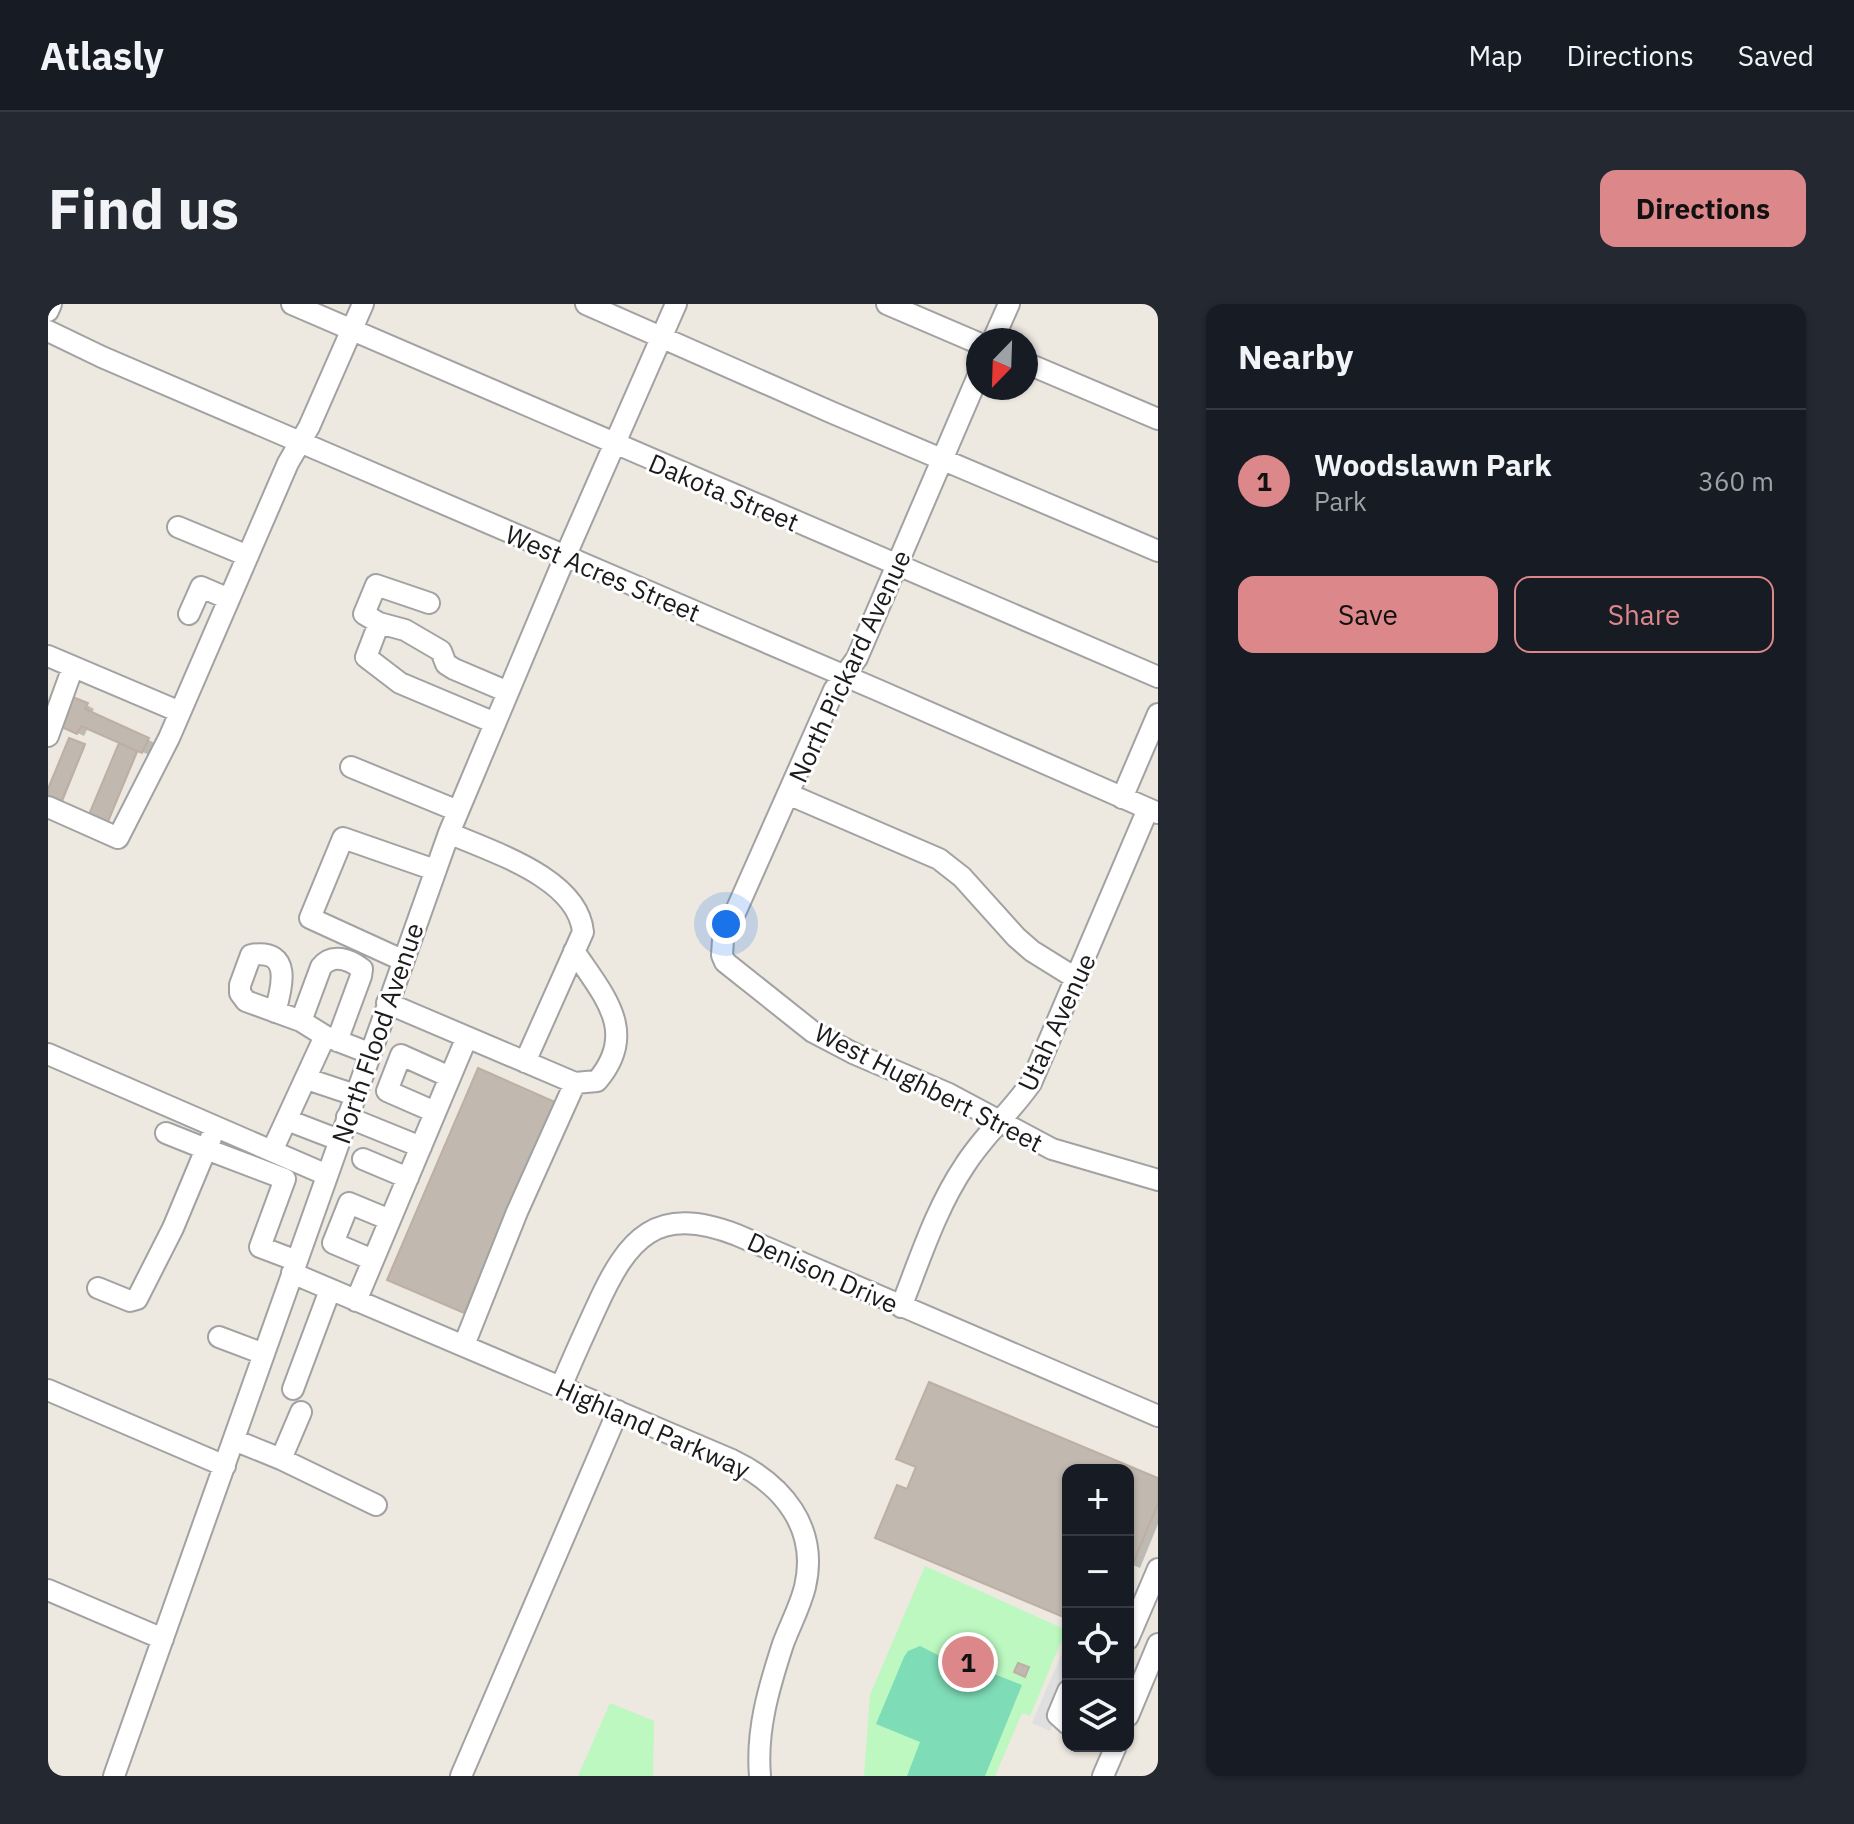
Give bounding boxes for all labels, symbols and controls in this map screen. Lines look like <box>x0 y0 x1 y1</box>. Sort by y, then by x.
text: Atlasly <box>40 31 164 80</box>
text: Map <box>1468 37 1522 74</box>
text: Directions <box>1566 37 1694 74</box>
text: Saved <box>1738 37 1814 74</box>
button: Directions <box>1600 170 1806 247</box>
text: Find us <box>48 172 239 244</box>
north arrow <box>966 328 1038 400</box>
text: Nearby <box>1238 334 1353 378</box>
street label: Dakota Street <box>644 445 804 539</box>
text: Woodslawn Park <box>1314 445 1552 484</box>
text: 1 <box>1256 464 1272 498</box>
text: 360 m <box>1698 464 1774 498</box>
text: Park <box>1314 484 1367 518</box>
street label: West Acres Street <box>500 517 706 629</box>
street label: North Pickard Avenue <box>780 544 918 788</box>
button: Save <box>1238 576 1498 653</box>
button: Share <box>1514 576 1774 653</box>
your location <box>706 904 746 944</box>
street label: North Flood Avenue <box>323 918 431 1148</box>
street label: Utah Avenue <box>1009 948 1103 1096</box>
street label: West Hughbert Street <box>809 1015 1049 1159</box>
street label: Denison Drive <box>742 1224 904 1320</box>
street label: Highland Parkway <box>550 1370 756 1486</box>
map controls <box>1062 1464 1134 1752</box>
button: + <box>1062 1464 1134 1536</box>
button: − <box>1062 1536 1134 1608</box>
button: locate <box>1062 1608 1134 1680</box>
pin: 1 <box>942 1632 994 1692</box>
button: layers <box>1062 1680 1134 1752</box>

